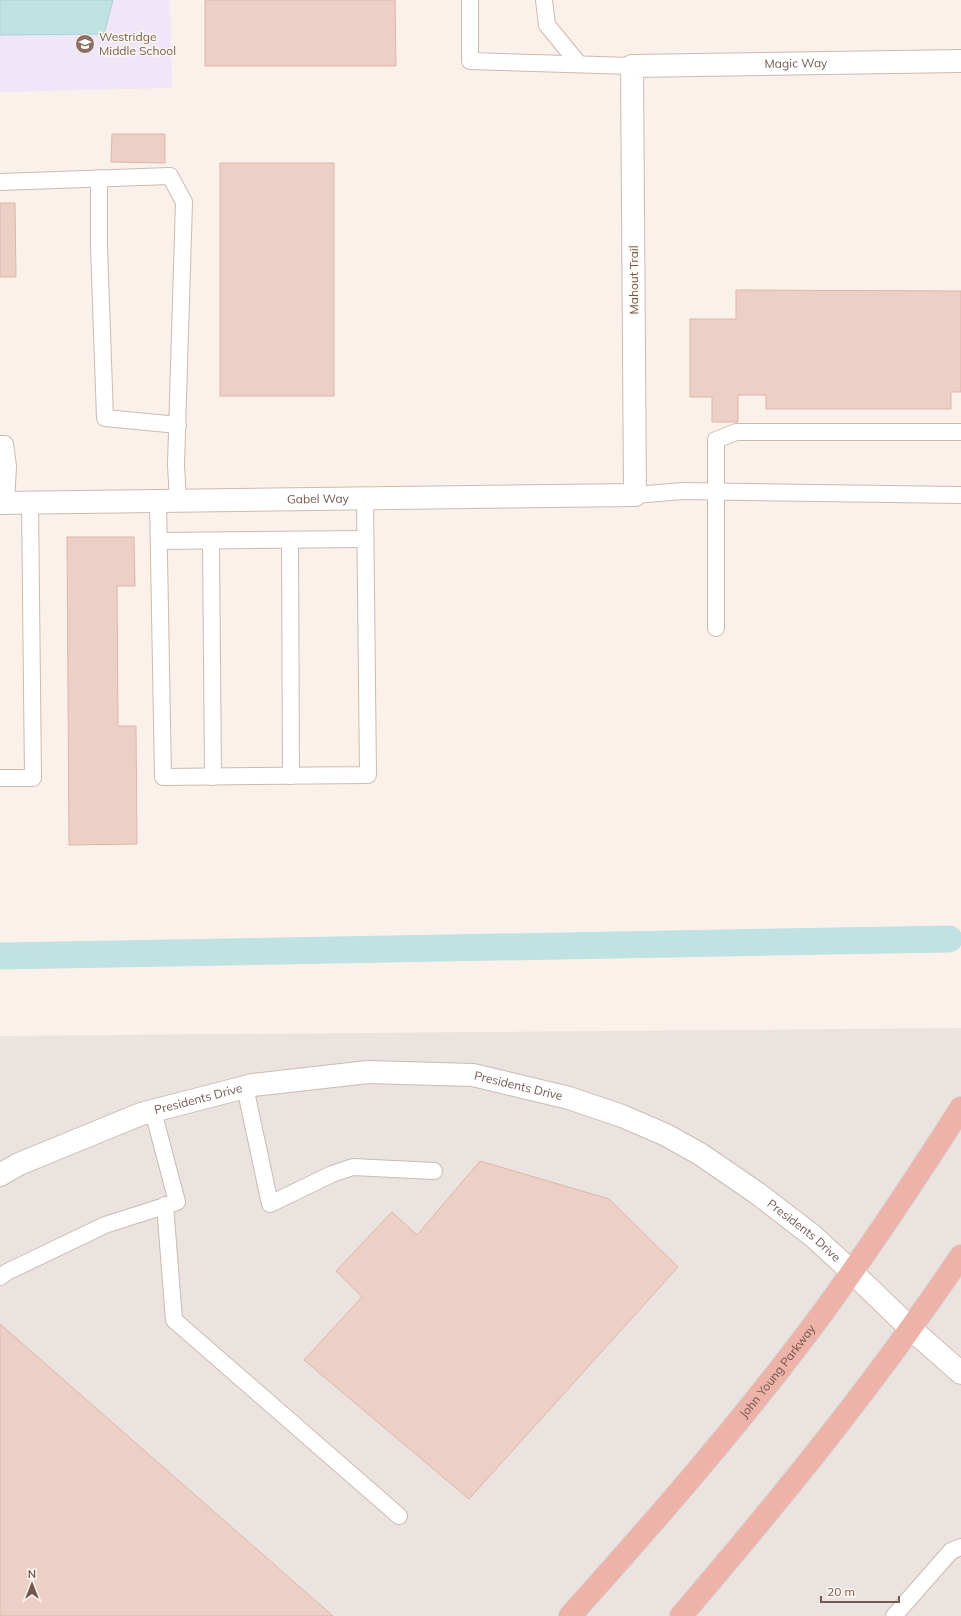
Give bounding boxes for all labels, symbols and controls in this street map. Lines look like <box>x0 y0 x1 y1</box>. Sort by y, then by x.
place label: Westridge Middle School <box>99 29 176 58</box>
school or university icon: Westridge Middle School <box>74 33 96 55</box>
street label: Magic Way <box>764 55 828 71</box>
street label: Mahout Trail <box>626 245 641 315</box>
street label: Gabel Way <box>287 491 350 506</box>
street label: Presidents Drive <box>473 1068 564 1103</box>
street label: Presidents Drive <box>153 1080 244 1117</box>
street label: Presidents Drive <box>765 1196 844 1265</box>
street label: John Young Parkway <box>736 1321 819 1421</box>
north arrow <box>12 1564 52 1604</box>
text: N <box>28 1567 36 1581</box>
scale bar <box>821 1578 899 1604</box>
text: 20 m <box>827 1584 855 1599</box>

